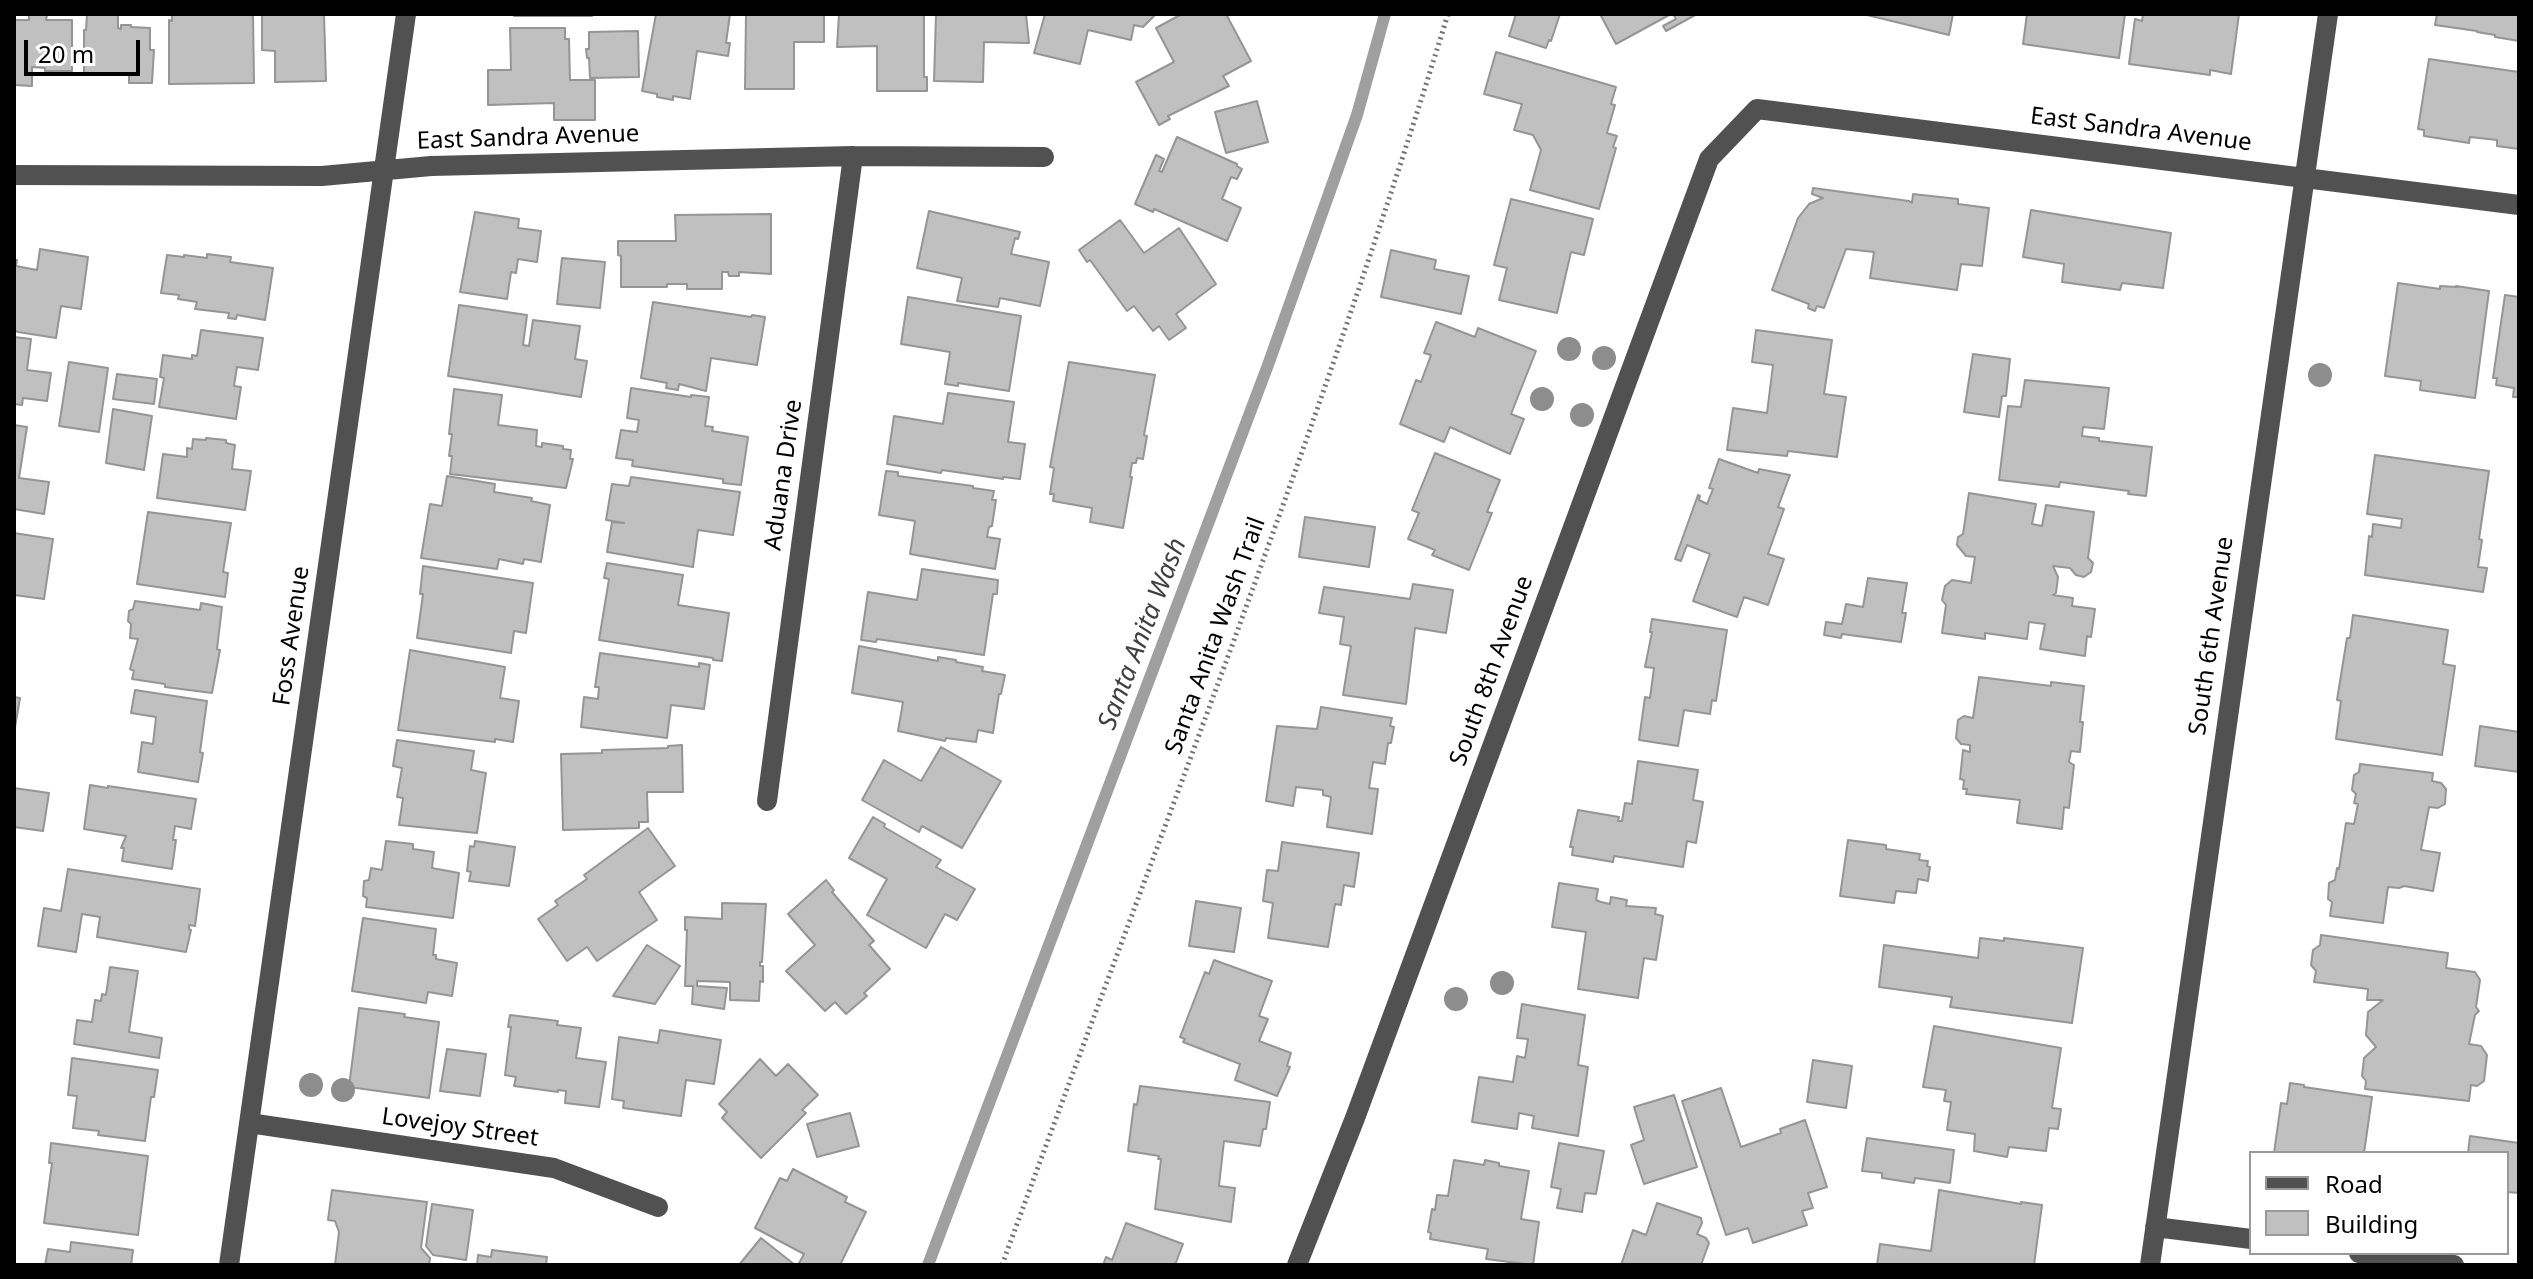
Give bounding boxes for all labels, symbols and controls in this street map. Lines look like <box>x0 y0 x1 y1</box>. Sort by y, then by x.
scale bar <box>28 24 144 74</box>
text: 20 m <box>38 37 94 70</box>
street label: East Sandra Avenue <box>2029 102 2253 158</box>
street label: East Sandra Avenue <box>416 120 640 156</box>
street label: Aduana Drive <box>759 398 809 552</box>
street label: Santa Anita Wash Trail <box>1160 514 1272 758</box>
water label: Santa Anita Wash <box>1092 534 1194 734</box>
street label: South 6th Avenue <box>2184 535 2240 737</box>
street label: Foss Avenue <box>268 564 316 708</box>
street label: South 8th Avenue <box>1444 572 1540 770</box>
street label: Lovejoy Street <box>380 1103 540 1153</box>
legend <box>2249 1151 2509 1255</box>
text: Road <box>2325 1167 2383 1200</box>
text: Building <box>2325 1207 2418 1240</box>

